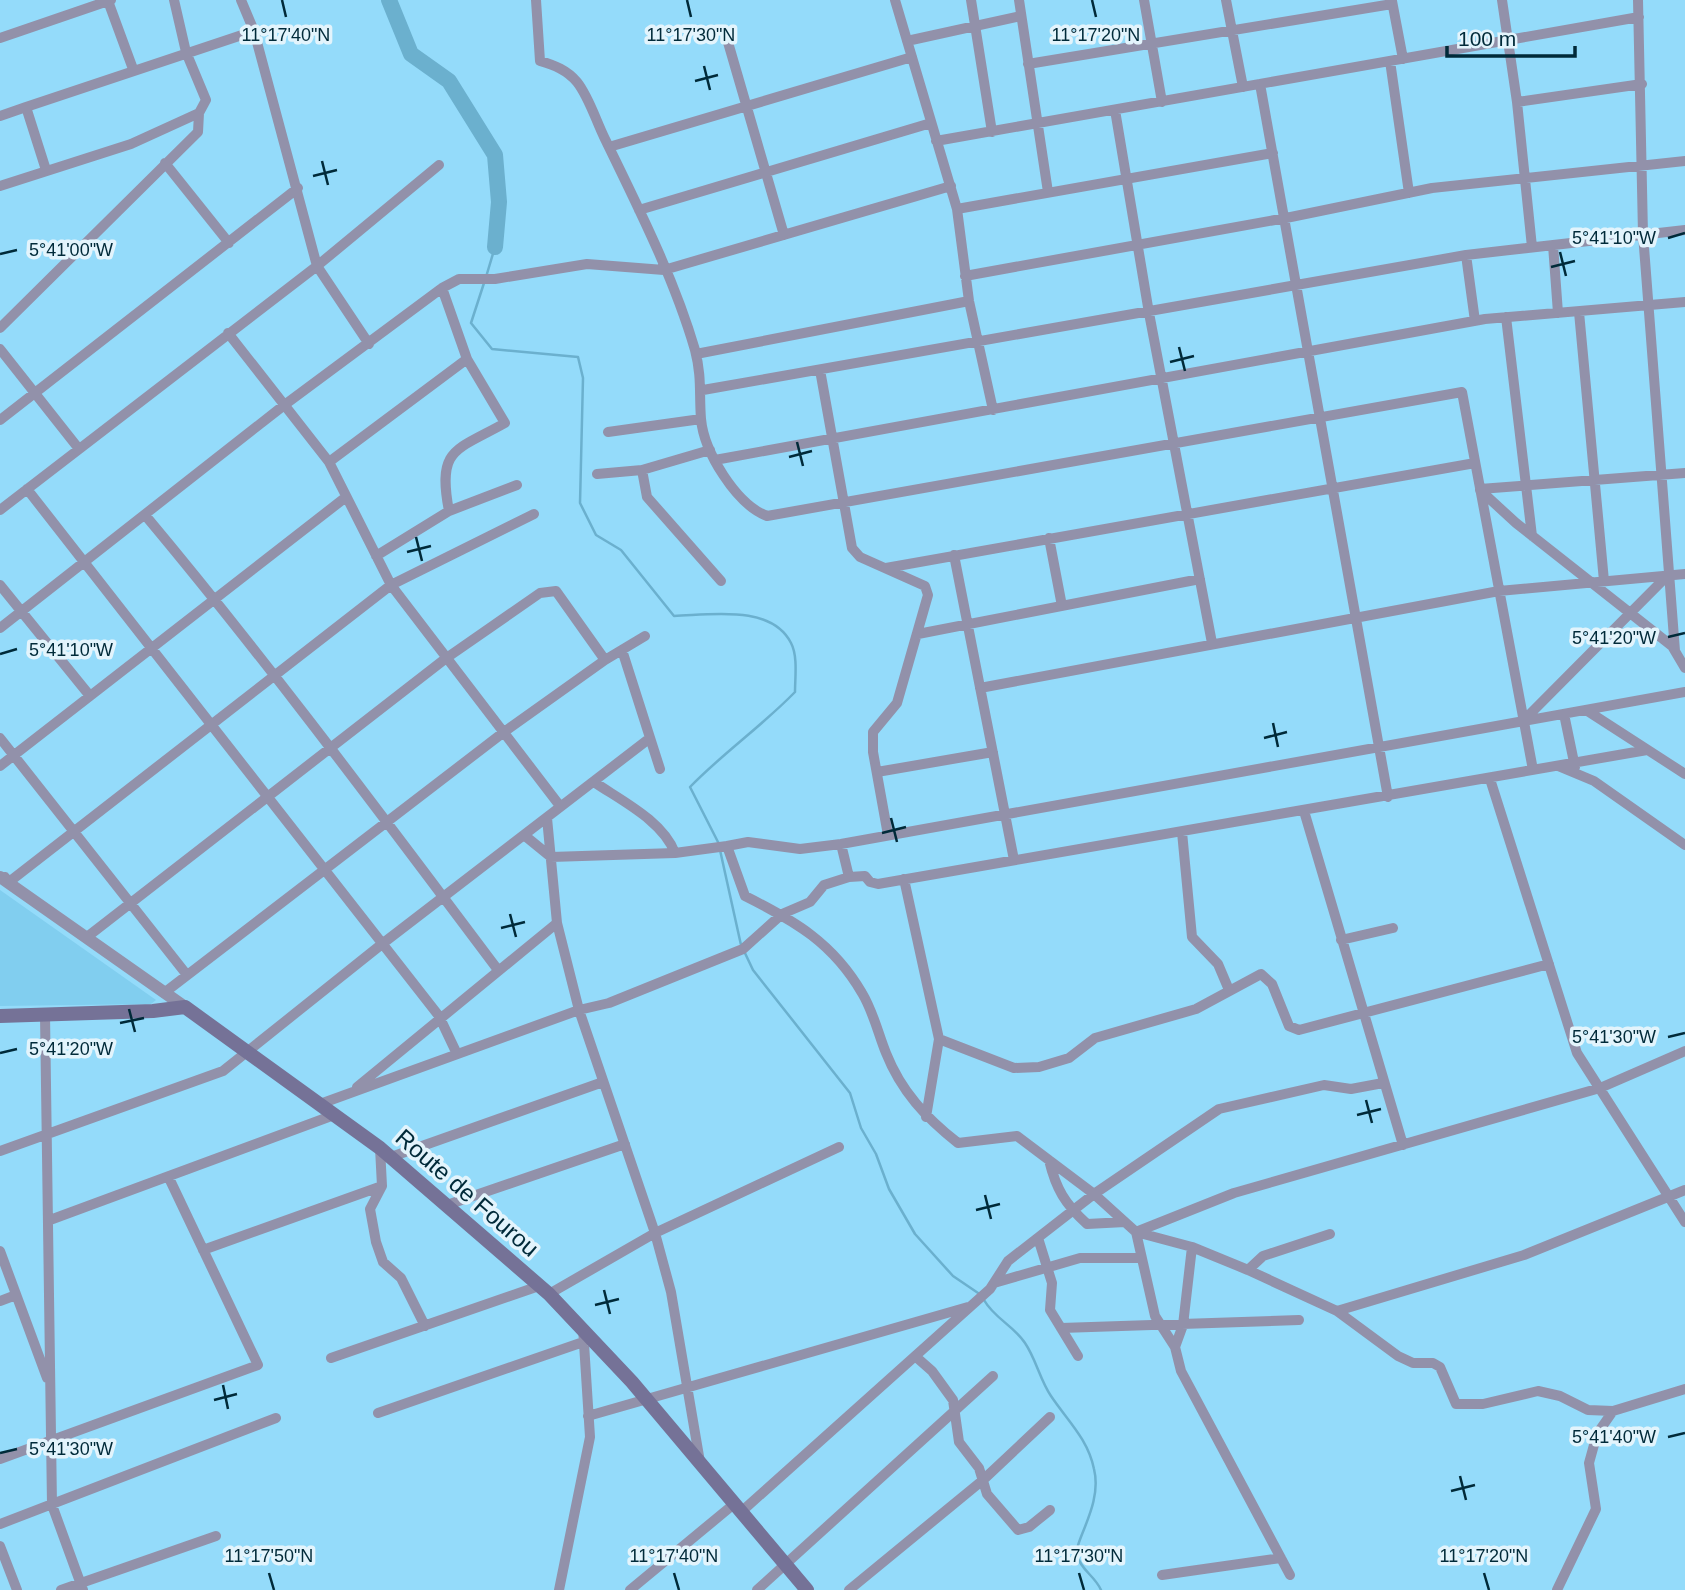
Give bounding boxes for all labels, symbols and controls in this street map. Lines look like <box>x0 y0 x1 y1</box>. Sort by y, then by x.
scale bar <box>1447 14 1575 58</box>
text: 11°17'40"N <box>242 25 330 45</box>
text: 11°17'30"N <box>647 25 735 45</box>
text: 11°17'20"N <box>1052 25 1140 45</box>
text: 100 m <box>1458 27 1516 50</box>
text: 5°41'10"W <box>1572 228 1656 248</box>
text: 5°41'00"W <box>29 240 113 260</box>
text: 5°41'20"W <box>1572 628 1656 648</box>
text: 5°41'10"W <box>29 640 113 660</box>
text: 5°41'30"W <box>1572 1027 1656 1047</box>
text: 5°41'20"W <box>29 1039 113 1059</box>
street label: Route de Fourou <box>391 1123 544 1262</box>
text: 5°41'40"W <box>1572 1427 1656 1447</box>
text: 5°41'30"W <box>29 1439 113 1459</box>
text: 11°17'50"N <box>225 1546 313 1566</box>
text: 11°17'40"N <box>630 1546 718 1566</box>
text: 11°17'30"N <box>1035 1546 1123 1566</box>
text: 11°17'20"N <box>1440 1546 1528 1566</box>

